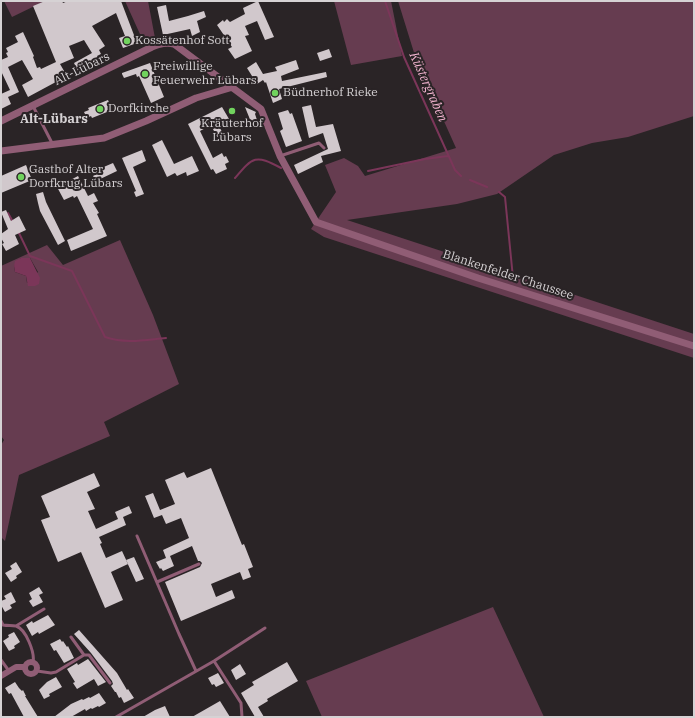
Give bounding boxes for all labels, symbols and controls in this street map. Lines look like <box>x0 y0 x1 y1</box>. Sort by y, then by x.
place label: Kossätenhof Sott <box>135 34 230 48</box>
marker: Kossätenhof Sott <box>122 36 132 46</box>
street label: Alt-Lübars <box>52 49 112 89</box>
water label: Küstergraben <box>406 50 450 124</box>
place label: Freiwillige Feuerwehr Lübars <box>153 60 257 88</box>
marker: Freiwillige Feuerwehr Lübars <box>140 69 150 79</box>
place label: Büdnerhof Rieke <box>283 86 378 100</box>
marker: Büdnerhof Rieke <box>270 88 280 98</box>
place label: Dorfkirche <box>108 102 169 116</box>
marker: Dorfkirche <box>95 104 105 114</box>
marker: Kräuterhof Lübars <box>227 106 237 116</box>
district label: Alt-Lübars <box>20 111 88 127</box>
place label: Kräuterhof Lübars <box>201 117 263 145</box>
place label: Gasthof Alter Dorfkrug Lübars <box>29 163 123 191</box>
marker: Gasthof Alter Dorfkrug Lübars <box>16 172 26 182</box>
street label: Blankenfelder Chaussee <box>441 247 575 303</box>

